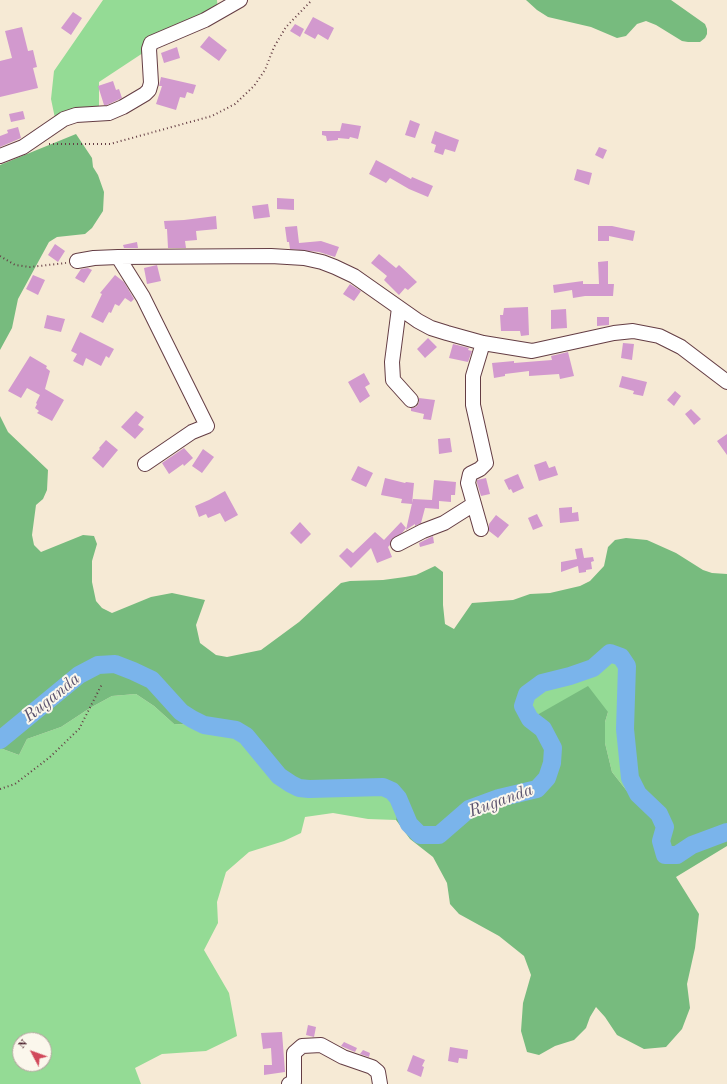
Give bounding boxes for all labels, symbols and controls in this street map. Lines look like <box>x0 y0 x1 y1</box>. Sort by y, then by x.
water label: Ruganda <box>20 669 84 727</box>
water label: Ruganda <box>466 780 536 822</box>
north arrow <box>12 1032 52 1072</box>
text: N <box>16 1038 30 1051</box>

